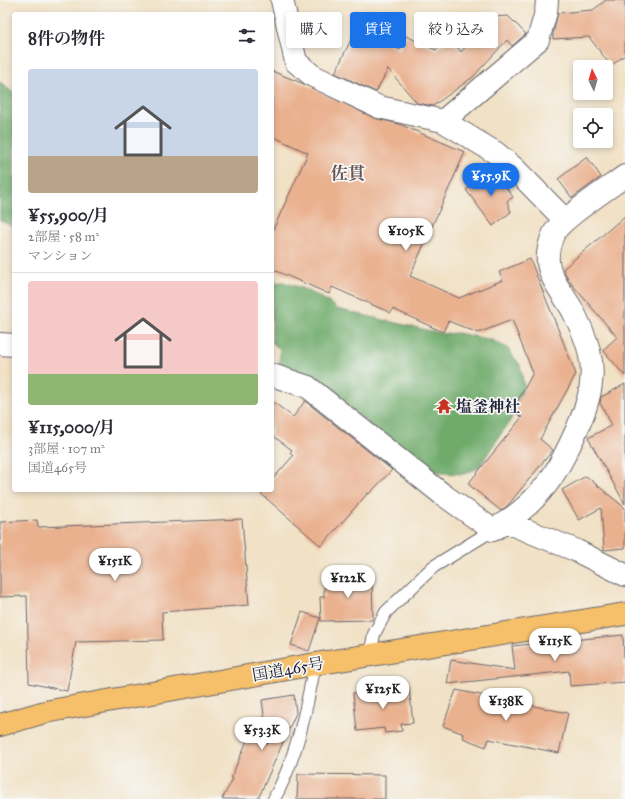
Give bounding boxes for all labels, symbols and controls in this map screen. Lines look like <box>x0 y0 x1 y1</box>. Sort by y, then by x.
chip: 購入 <box>286 12 342 48</box>
chip: 賃貸 <box>350 12 406 48</box>
chip: 絞り込み <box>414 12 498 48</box>
icon: filters <box>236 25 258 47</box>
text: 8件の物件 <box>28 28 105 49</box>
north arrow <box>573 60 613 100</box>
map controls <box>573 60 613 148</box>
icon: home <box>107 95 179 167</box>
button: locate <box>573 108 613 148</box>
district label: 佐貫 <box>331 163 365 184</box>
pin: ¥55.9K <box>458 163 524 197</box>
text: ¥55.9K <box>471 168 511 184</box>
text: ¥55,900/月 <box>28 205 109 226</box>
pin: ¥105K <box>378 218 434 252</box>
text: ¥105K <box>388 223 424 239</box>
text: 2部屋 · 58 m² <box>28 229 99 245</box>
text: マンション <box>28 248 92 264</box>
icon: home <box>107 307 179 379</box>
temple icon: 塩釜神社 <box>435 397 453 415</box>
place label: 塩釜神社 <box>456 397 520 416</box>
text: ¥115,000/月 <box>28 417 116 438</box>
text: 3部屋 · 107 m² <box>28 441 105 457</box>
text: 国道465号 <box>28 460 87 476</box>
pin: ¥151K <box>87 548 143 582</box>
text: ¥151K <box>98 553 132 569</box>
pin: ¥122K <box>320 565 376 599</box>
text: ¥122K <box>330 570 366 586</box>
pin: ¥115K <box>527 628 583 662</box>
text: ¥115K <box>538 633 572 649</box>
street label: 国道465号 <box>251 653 325 685</box>
pin: ¥125K <box>355 676 411 710</box>
text: ¥125K <box>365 681 401 697</box>
pin: ¥138K <box>478 688 534 722</box>
text: ¥138K <box>488 693 524 709</box>
pin: ¥53.3K <box>229 717 295 751</box>
text: ¥53.3K <box>244 722 280 738</box>

